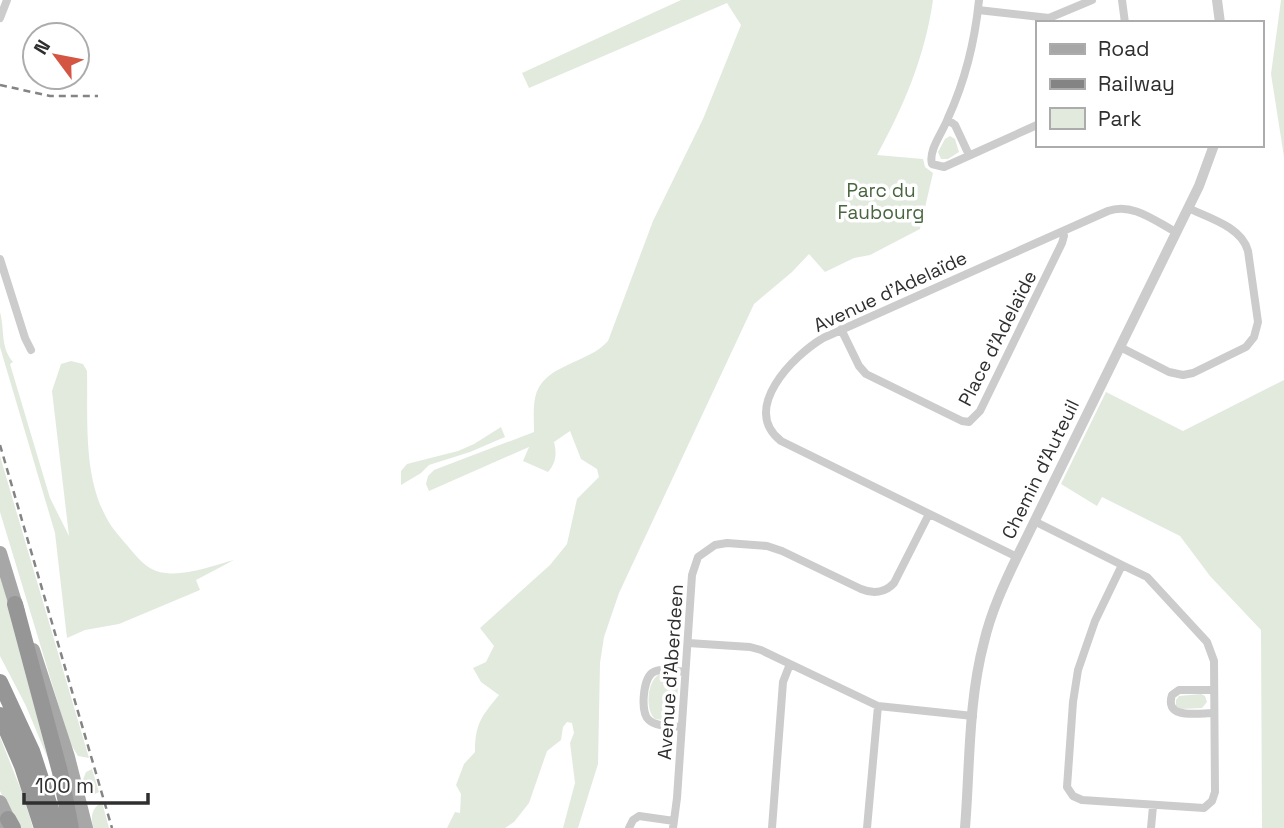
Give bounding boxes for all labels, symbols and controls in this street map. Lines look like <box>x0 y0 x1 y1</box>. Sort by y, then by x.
north arrow <box>21 21 91 91</box>
legend <box>1036 21 1263 147</box>
text: N <box>28 35 56 59</box>
text: Road <box>1098 35 1150 62</box>
text: Railway <box>1098 70 1175 97</box>
text: Park <box>1098 105 1142 132</box>
park label: Parc du Faubourg <box>837 178 925 225</box>
street label: Avenue d'Adelaïde <box>809 245 971 338</box>
street label: Place d'Adelaïde <box>953 266 1042 410</box>
street label: Chemin d'Auteuil <box>996 395 1085 543</box>
street label: Avenue d'Aberdeen <box>652 583 689 761</box>
scale bar <box>24 762 149 806</box>
text: 100 m <box>35 772 94 799</box>

